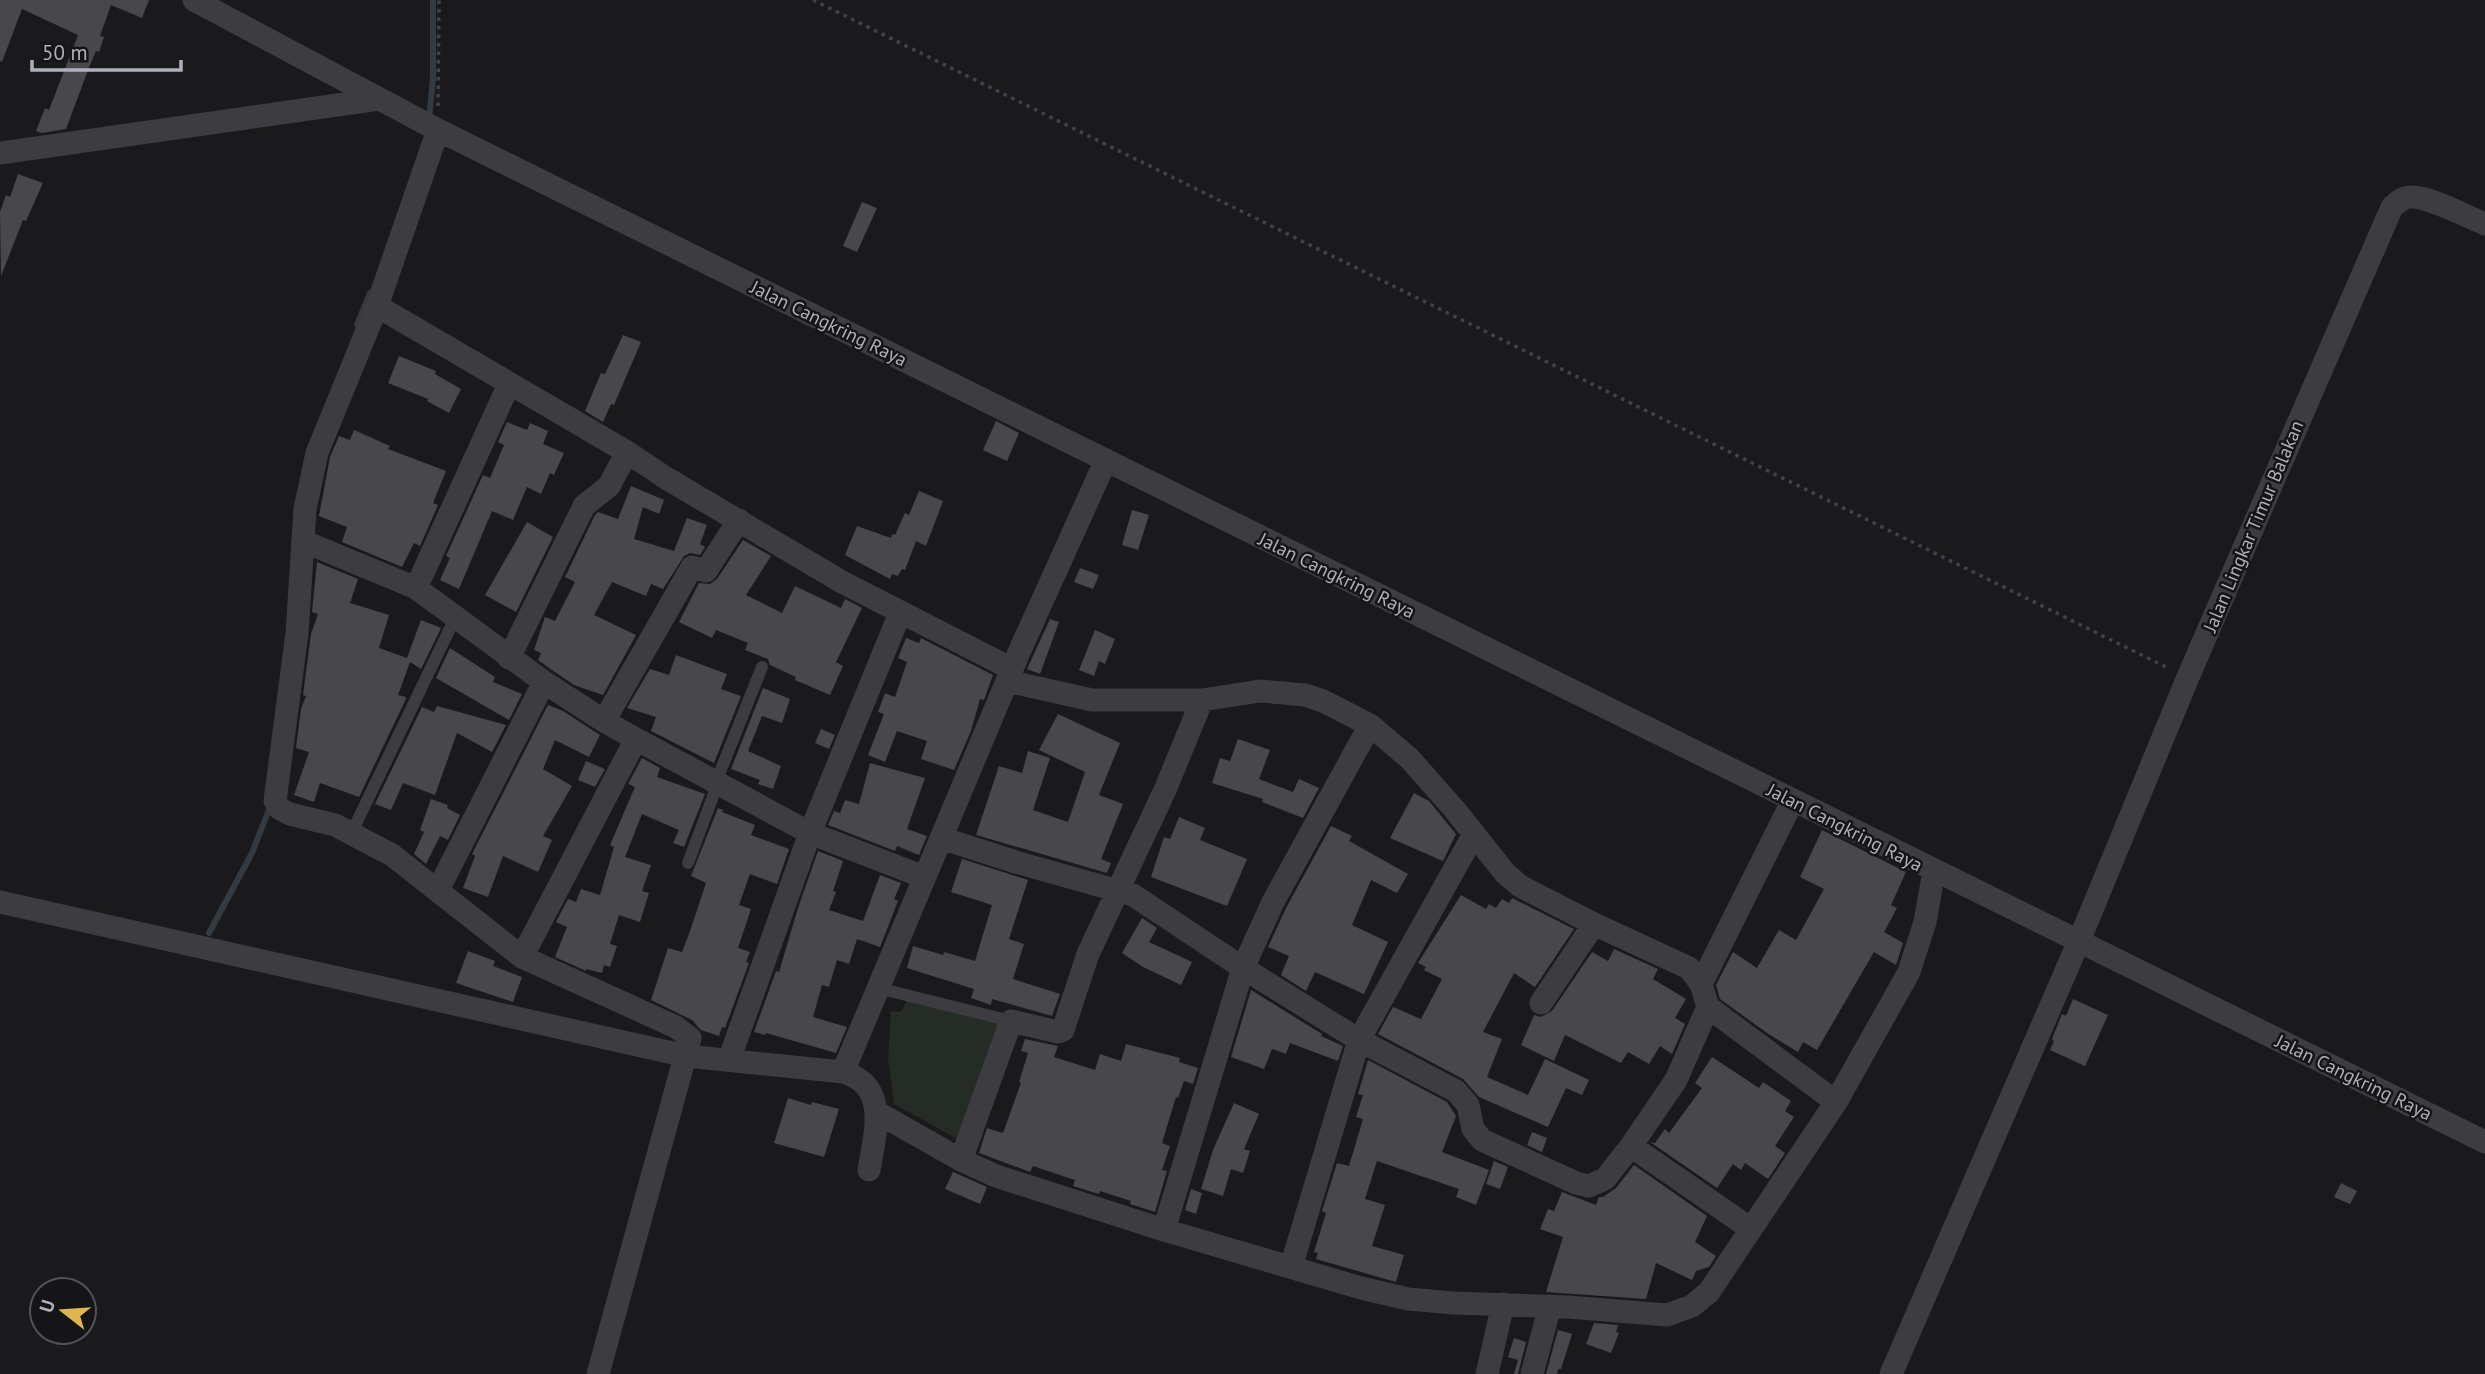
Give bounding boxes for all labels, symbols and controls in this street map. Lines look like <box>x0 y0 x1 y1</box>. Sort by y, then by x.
scale bar <box>32 28 180 72</box>
text: 50 m <box>42 39 88 66</box>
street label: Jalan Cangkring Raya <box>746 274 911 371</box>
street label: Jalan Lingkar Timur Balakan <box>2197 417 2309 636</box>
street label: Jalan Cangkring Raya <box>1254 526 1419 623</box>
street label: Jalan Cangkring Raya <box>1762 777 1927 877</box>
street label: Jalan Cangkring Raya <box>2271 1028 2436 1125</box>
north arrow <box>28 1276 98 1346</box>
text: U <box>34 1297 60 1315</box>

